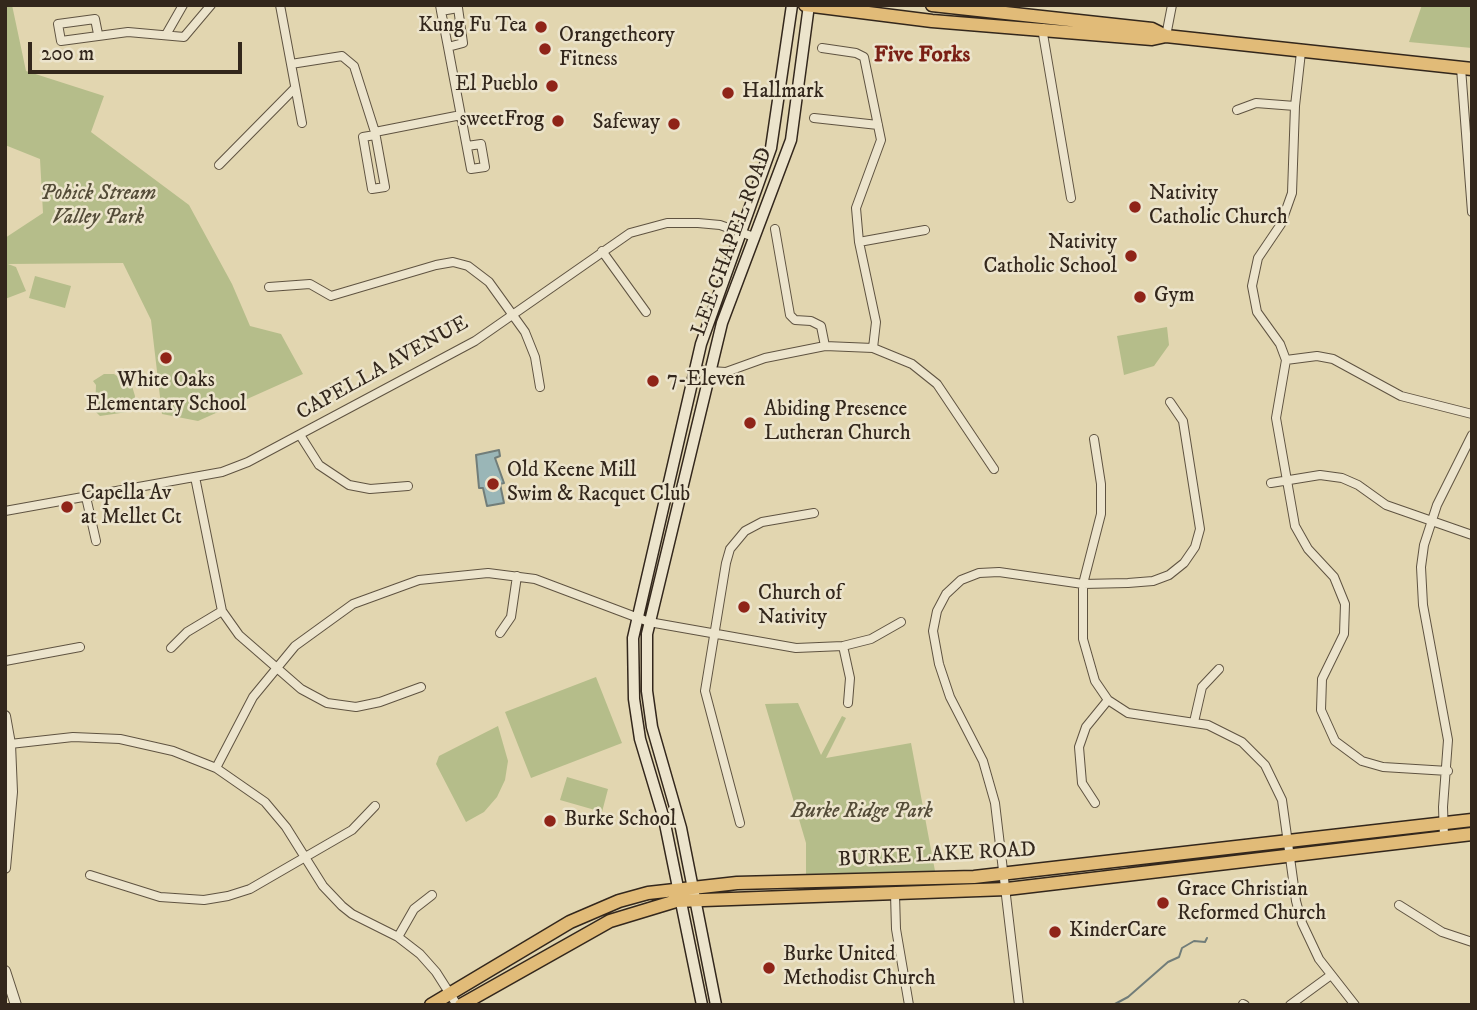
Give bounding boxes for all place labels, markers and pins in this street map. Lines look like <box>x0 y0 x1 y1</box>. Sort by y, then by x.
place label: Kung Fu Tea <box>418 14 527 40</box>
marker: Kung Fu Tea <box>533 19 549 35</box>
place label: Orangetheory Fitness <box>559 24 675 74</box>
marker: Orangetheory Fitness <box>537 41 553 57</box>
place label: El Pueblo <box>455 73 538 99</box>
marker: El Pueblo <box>544 78 560 94</box>
place label: Hallmark <box>742 80 824 106</box>
marker: Hallmark <box>720 85 736 101</box>
place label: sweetFrog <box>459 108 544 134</box>
place label: Safeway <box>593 111 660 137</box>
marker: sweetFrog <box>550 113 566 129</box>
marker: Safeway <box>666 116 682 132</box>
place label: Nativity Catholic Church <box>1149 182 1288 232</box>
marker: Nativity Catholic Church <box>1127 199 1143 215</box>
place label: Nativity Catholic School <box>983 231 1117 281</box>
marker: Nativity Catholic School <box>1123 248 1139 264</box>
place label: Gym <box>1154 284 1194 310</box>
marker: Gym <box>1132 289 1148 305</box>
marker: White Oaks Elementary School <box>158 350 174 366</box>
place label: 7-Eleven <box>667 368 745 394</box>
place label: White Oaks Elementary School <box>86 369 246 419</box>
marker: 7-Eleven <box>645 373 661 389</box>
place label: Abiding Presence Lutheran Church <box>764 398 911 448</box>
marker: Abiding Presence Lutheran Church <box>742 415 758 431</box>
place label: Old Keene Mill Swim & Racquet Club <box>507 459 690 509</box>
marker: Old Keene Mill Swim & Racquet Club <box>485 476 501 492</box>
place label: Capella Av at Mellet Ct <box>81 482 182 532</box>
marker: Capella Av at Mellet Ct <box>59 499 75 515</box>
place label: Church of Nativity <box>758 582 842 632</box>
marker: Church of Nativity <box>736 599 752 615</box>
place label: Burke School <box>564 808 676 834</box>
marker: Burke School <box>542 813 558 829</box>
place label: Grace Christian Reformed Church <box>1177 878 1326 928</box>
marker: Grace Christian Reformed Church <box>1155 895 1171 911</box>
place label: KinderCare <box>1069 919 1166 945</box>
marker: KinderCare <box>1047 924 1063 940</box>
place label: Burke United Methodist Church <box>783 943 935 993</box>
marker: Burke United Methodist Church <box>761 960 777 976</box>

